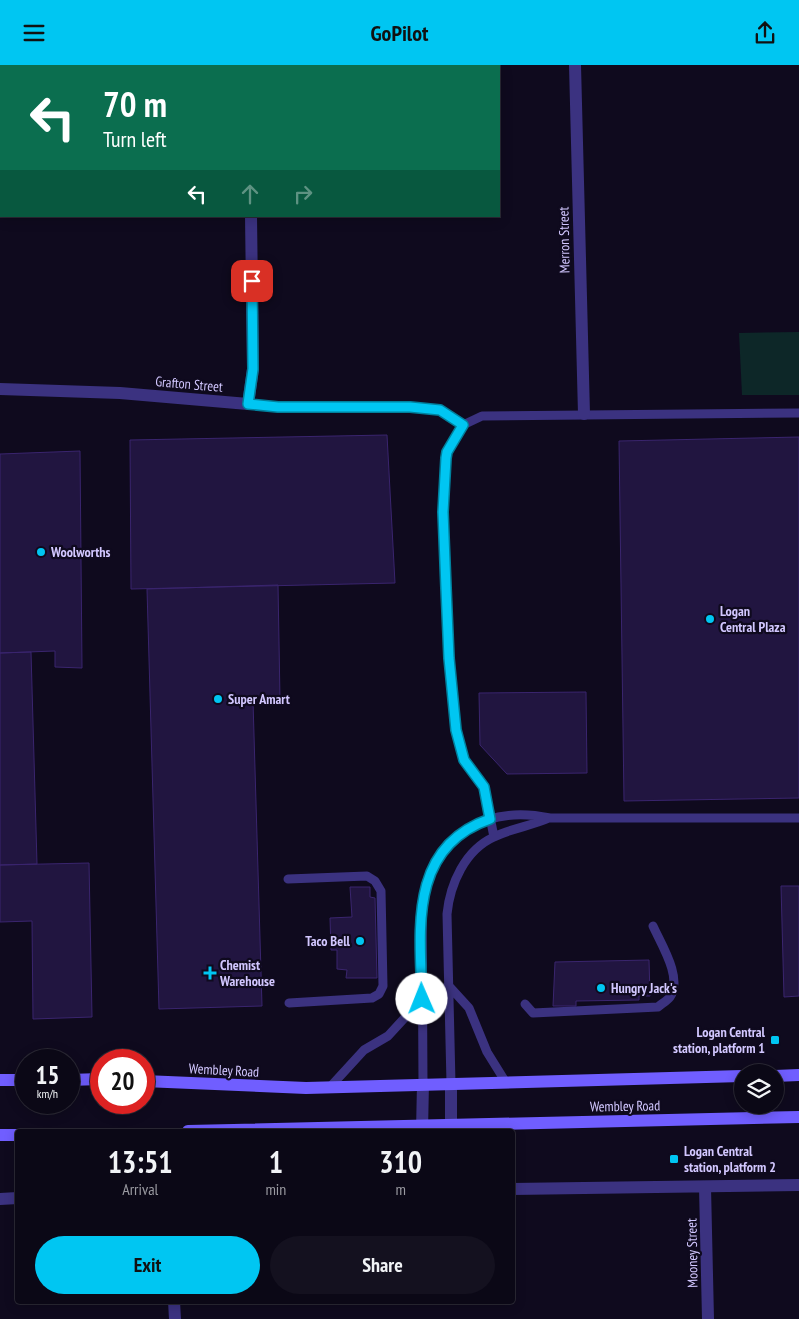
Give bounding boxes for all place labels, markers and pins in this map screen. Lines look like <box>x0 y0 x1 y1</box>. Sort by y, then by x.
pin <box>231 260 273 302</box>
place label: Woolworths <box>50 543 111 561</box>
marker: Woolworths <box>35 546 47 558</box>
place label: Logan Central Plaza <box>720 602 786 636</box>
marker: Logan Central Plaza <box>704 613 716 625</box>
place label: Super Amart <box>228 690 290 708</box>
marker: Super Amart <box>212 693 224 705</box>
place label: Taco Bell <box>305 932 351 950</box>
marker: Taco Bell <box>354 935 366 947</box>
place label: Chemist Warehouse <box>219 956 275 990</box>
marker: Chemist Warehouse <box>204 967 216 979</box>
place label: Hungry Jack's <box>611 979 677 997</box>
marker: Hungry Jack's <box>595 982 607 994</box>
place label: Logan Central station, platform 1 <box>673 1023 766 1057</box>
marker: Logan Central station, platform 1 <box>769 1034 781 1046</box>
place label: Logan Central station, platform 2 <box>684 1142 776 1176</box>
marker: Logan Central station, platform 2 <box>668 1153 680 1165</box>

